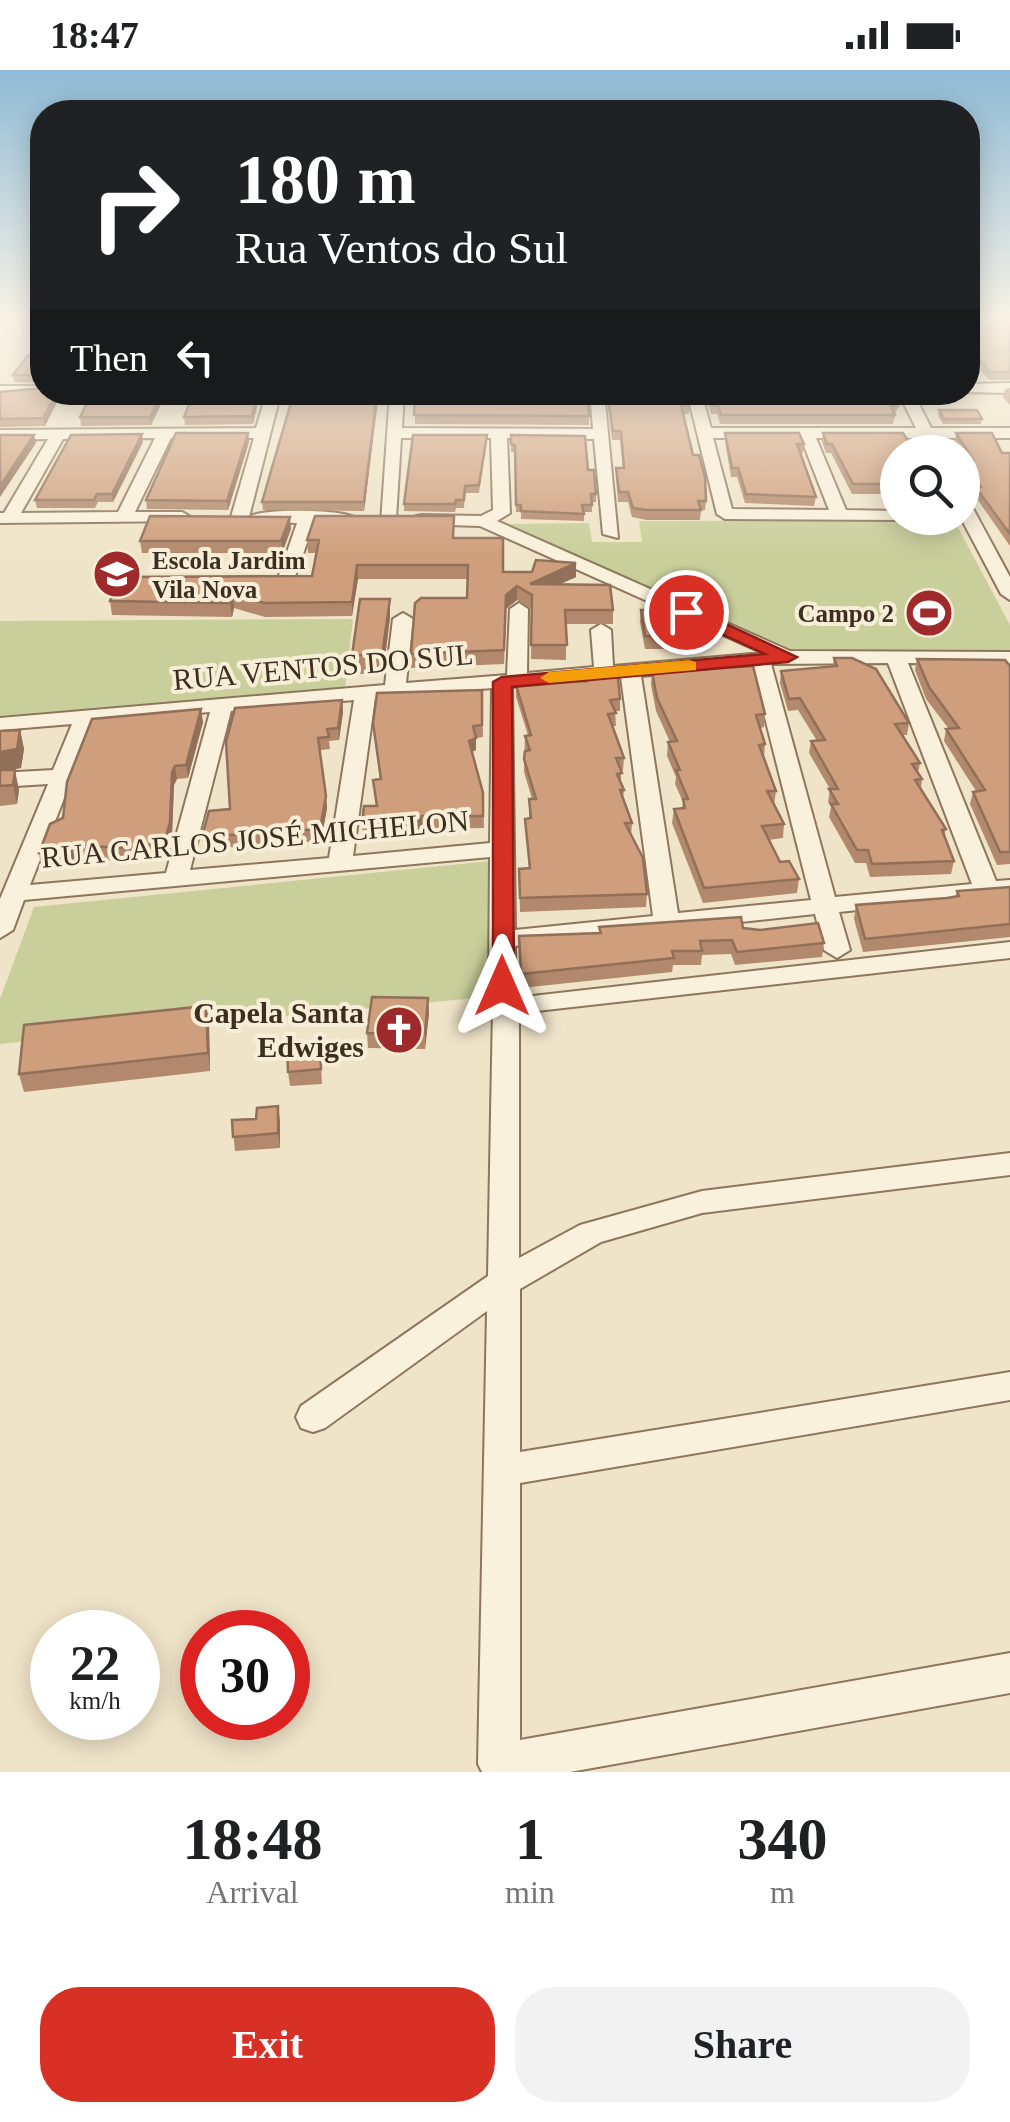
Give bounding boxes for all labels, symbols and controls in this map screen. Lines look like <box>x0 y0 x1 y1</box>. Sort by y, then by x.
text: 18:47 <box>50 14 139 56</box>
icon: right <box>70 140 200 270</box>
text: 180 m <box>235 141 416 218</box>
text: Rua Ventos do Sul <box>235 223 568 273</box>
icon: left <box>168 330 223 385</box>
text: Then <box>70 337 148 379</box>
map controls <box>880 435 980 535</box>
button: search <box>880 435 980 535</box>
place label: Escola Jardim Vila Nova <box>152 547 306 603</box>
school or university icon: Escola Jardim Vila Nova <box>91 548 143 600</box>
pin <box>644 570 729 655</box>
icon: arrive <box>659 585 714 640</box>
sports icon: Campo 2 <box>903 587 955 639</box>
place label: Campo 2 <box>797 600 894 627</box>
street label: RUA VENTOS DO SUL <box>171 637 475 696</box>
street label: RUA CARLOS JOSÉ MICHELON <box>40 803 470 874</box>
position arrow <box>450 934 554 1038</box>
place label: Capela Santa Edwiges <box>193 996 364 1063</box>
church icon: Capela Santa Edwiges <box>373 1004 425 1056</box>
speed limit sign: 30 <box>180 1610 310 1740</box>
text: 22 <box>70 1635 120 1691</box>
text: km/h <box>69 1687 121 1714</box>
text: 18:48 <box>183 1806 323 1872</box>
text: 1 <box>515 1806 545 1872</box>
text: 340 <box>737 1806 827 1872</box>
text: Arrival <box>206 1874 299 1910</box>
text: min <box>505 1874 555 1910</box>
text: m <box>770 1874 795 1910</box>
button: Exit <box>40 1987 495 2102</box>
button: Share <box>515 1987 970 2102</box>

